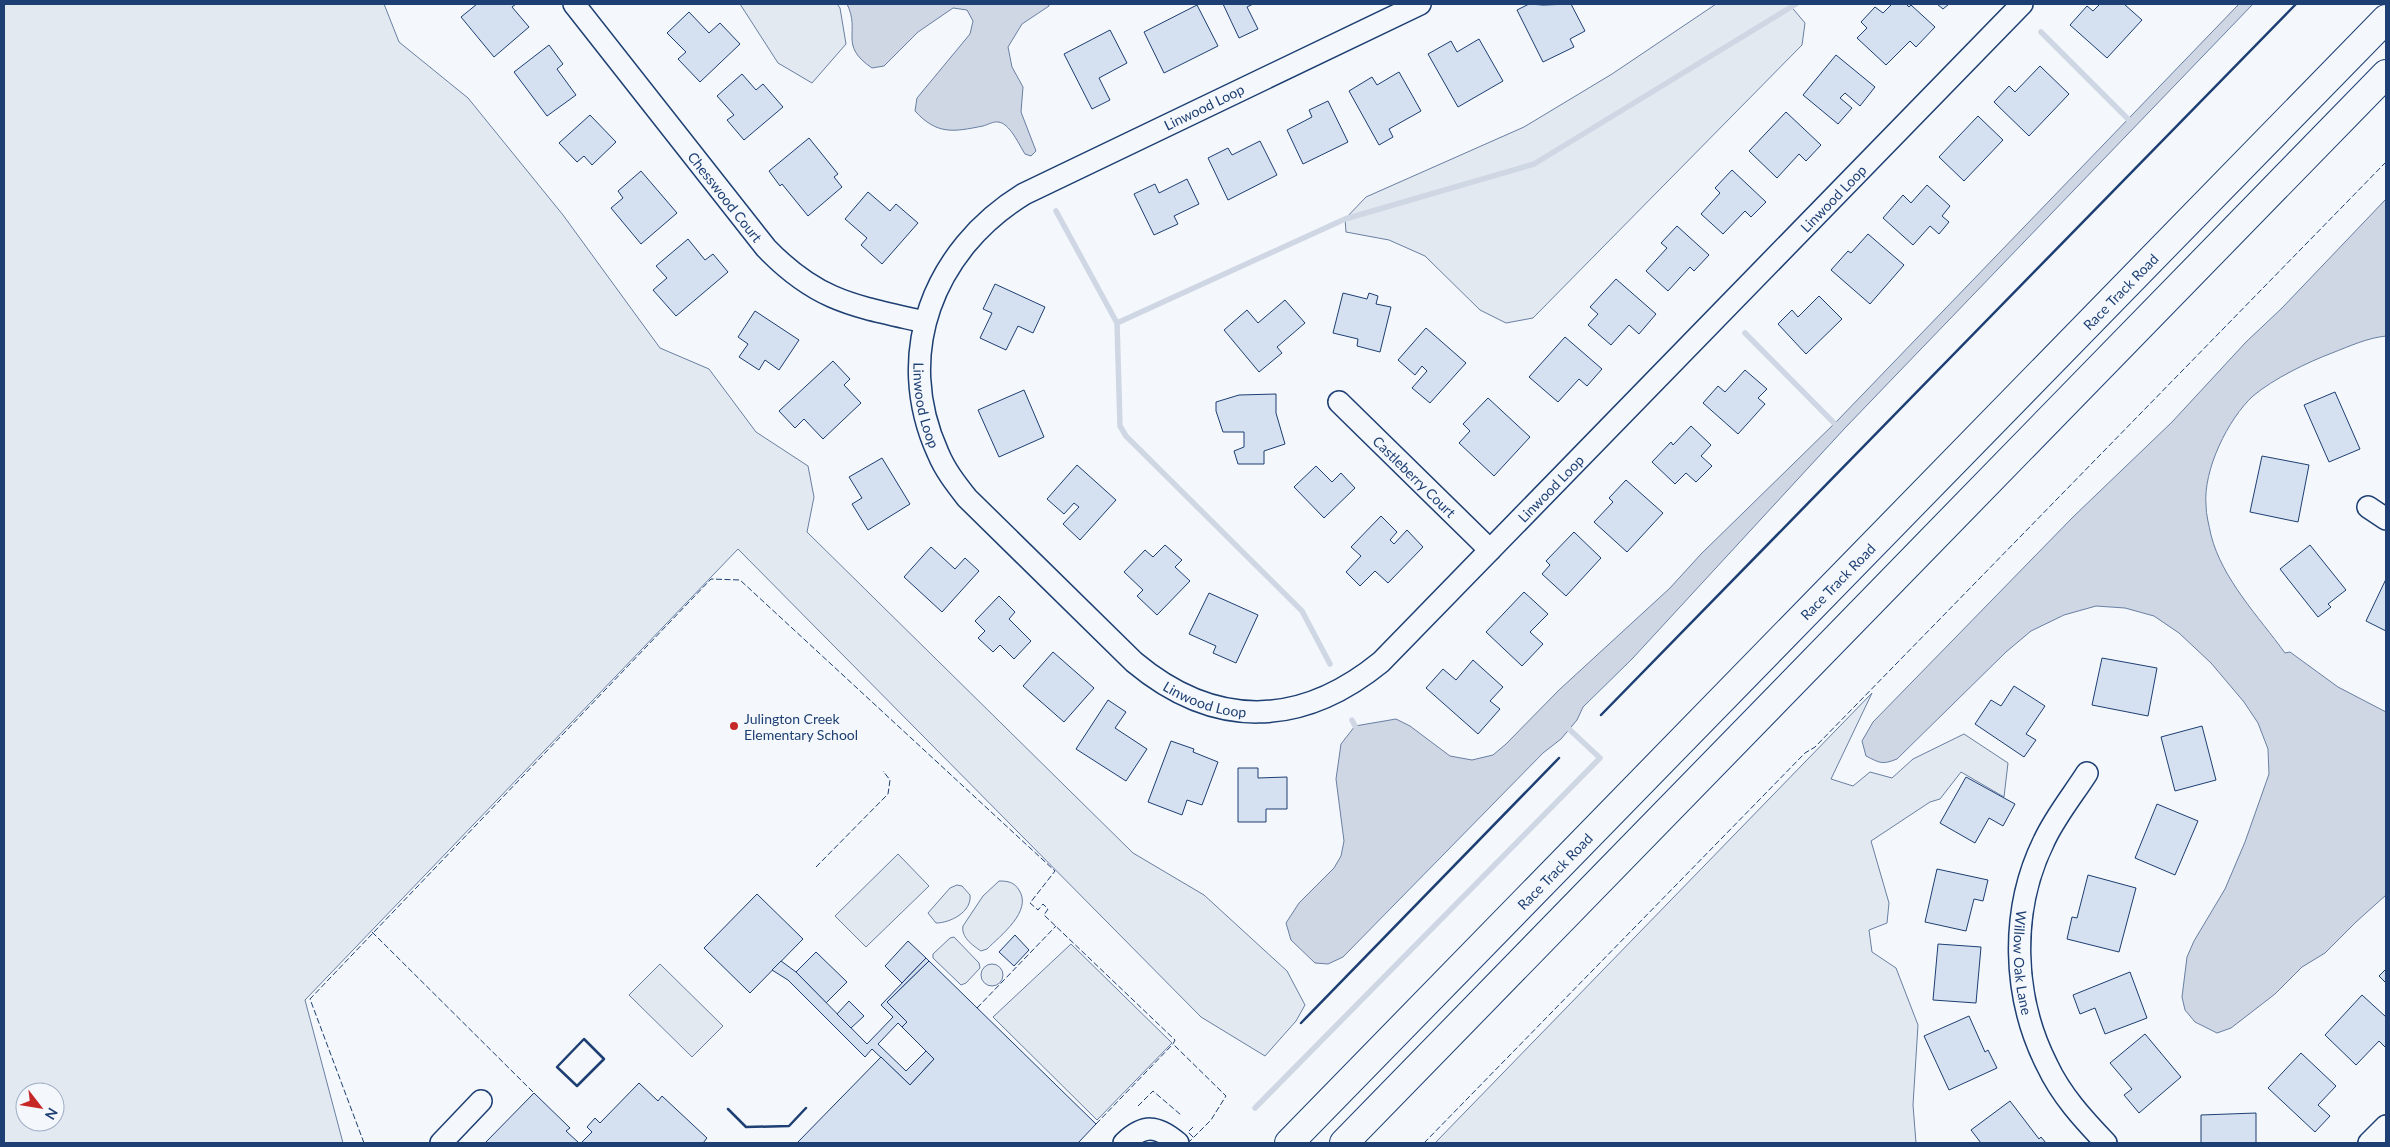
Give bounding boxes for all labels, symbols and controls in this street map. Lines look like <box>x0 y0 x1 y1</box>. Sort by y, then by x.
street label: Linwood Loop <box>1161 80 1247 134</box>
street label: Chesswood Court <box>685 148 766 245</box>
street label: Linwood Loop <box>1796 161 1869 235</box>
street label: Race Track Road <box>2079 250 2161 333</box>
street label: Linwood Loop <box>911 362 943 450</box>
street label: Castleberry Court <box>1370 432 1460 520</box>
street label: Linwood Loop <box>1514 451 1587 525</box>
street label: Race Track Road <box>1796 540 1878 623</box>
street label: Linwood Loop <box>1160 677 1247 720</box>
place label: Julington Creek Elementary School <box>744 710 858 743</box>
marker: Julington Creek Elementary School <box>728 720 740 732</box>
street label: Race Track Road <box>1513 829 1595 913</box>
street label: Willow Oak Lane <box>2011 910 2036 1016</box>
north arrow <box>15 1082 65 1132</box>
text: N <box>42 1105 62 1123</box>

